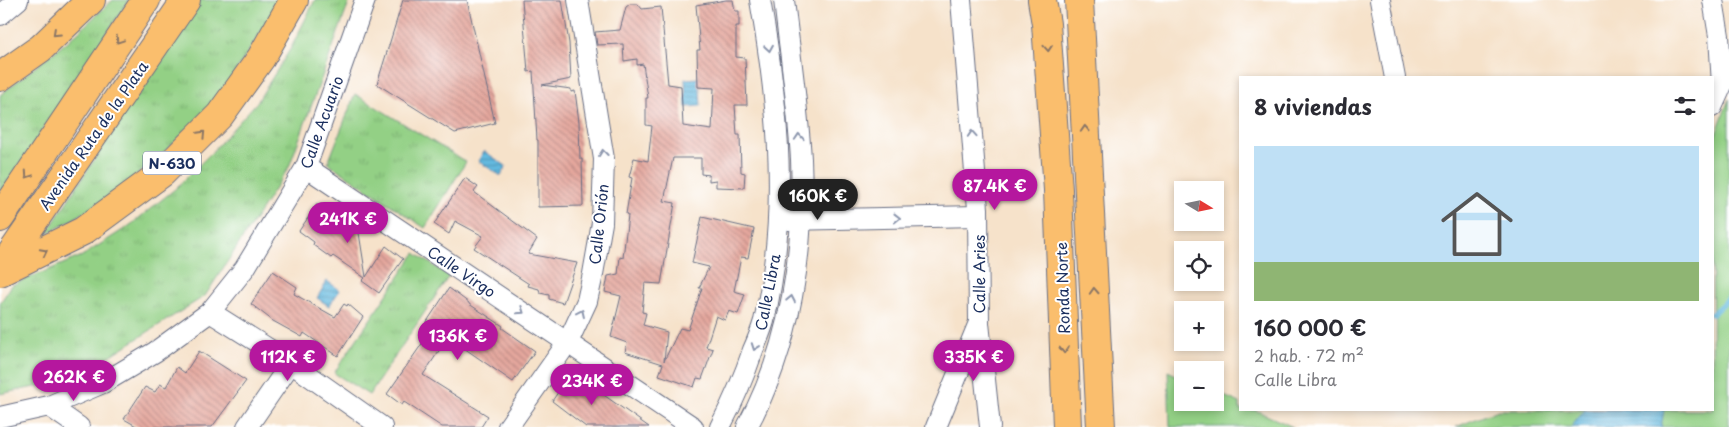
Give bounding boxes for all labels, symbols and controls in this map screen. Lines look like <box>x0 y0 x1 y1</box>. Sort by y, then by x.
one-way arrow <box>53 27 62 36</box>
one-way arrow <box>116 34 125 44</box>
one-way arrow <box>763 44 773 52</box>
one-way arrow <box>1042 45 1053 53</box>
street label: Avenida Ruta de la Plata <box>33 55 154 214</box>
street label: Calle Acuario <box>294 72 348 172</box>
text: 8 viviendas <box>1254 90 1372 122</box>
icon: filters <box>1671 92 1699 120</box>
one-way arrow <box>1080 124 1091 132</box>
one-way arrow <box>967 130 978 138</box>
one-way arrow <box>196 131 205 140</box>
one-way arrow <box>794 133 805 141</box>
one-way arrow <box>598 149 608 158</box>
road number: N-630 <box>143 152 201 174</box>
pin: 87.4K € <box>949 168 1041 211</box>
one-way arrow <box>25 170 35 179</box>
text: 87.4K € <box>963 173 1027 197</box>
pin: 160K € <box>777 178 859 221</box>
icon: home <box>1432 179 1522 269</box>
north arrow <box>1174 181 1224 231</box>
map controls <box>1174 181 1224 411</box>
street label: Calle Orión <box>582 183 614 265</box>
text: 160K € <box>789 183 847 207</box>
pin: 241K € <box>307 202 389 244</box>
text: 241K € <box>319 206 377 230</box>
one-way arrow <box>894 213 901 223</box>
street label: Calle Aries <box>967 234 990 313</box>
street label: Calle Virgo <box>423 240 501 302</box>
button: locate <box>1174 241 1224 291</box>
street label: Ronda Norte <box>1049 242 1075 334</box>
one-way arrow <box>39 248 48 258</box>
street label: Calle Libra <box>748 251 786 332</box>
one-way arrow <box>1088 287 1099 295</box>
one-way arrow <box>785 294 796 303</box>
button: + <box>1174 301 1224 351</box>
one-way arrow <box>515 305 525 314</box>
one-way arrow <box>575 309 586 318</box>
text: 160 000 € <box>1254 311 1366 343</box>
pin: 136K € <box>417 318 499 361</box>
text: 136K € <box>429 323 487 347</box>
pin: 112K € <box>247 340 329 382</box>
pin: 335K € <box>933 340 1015 382</box>
one-way arrow <box>751 342 761 351</box>
text: 2 hab. · 72 m² <box>1254 343 1364 367</box>
text: 112K € <box>261 344 315 368</box>
text: 335K € <box>944 344 1004 368</box>
one-way arrow <box>1059 347 1069 355</box>
pin: 262K € <box>33 360 115 402</box>
button: − <box>1174 361 1224 411</box>
text: 262K € <box>43 364 105 388</box>
pin: 234K € <box>551 364 633 406</box>
text: Calle Libra <box>1254 367 1337 391</box>
text: 234K € <box>561 368 623 392</box>

